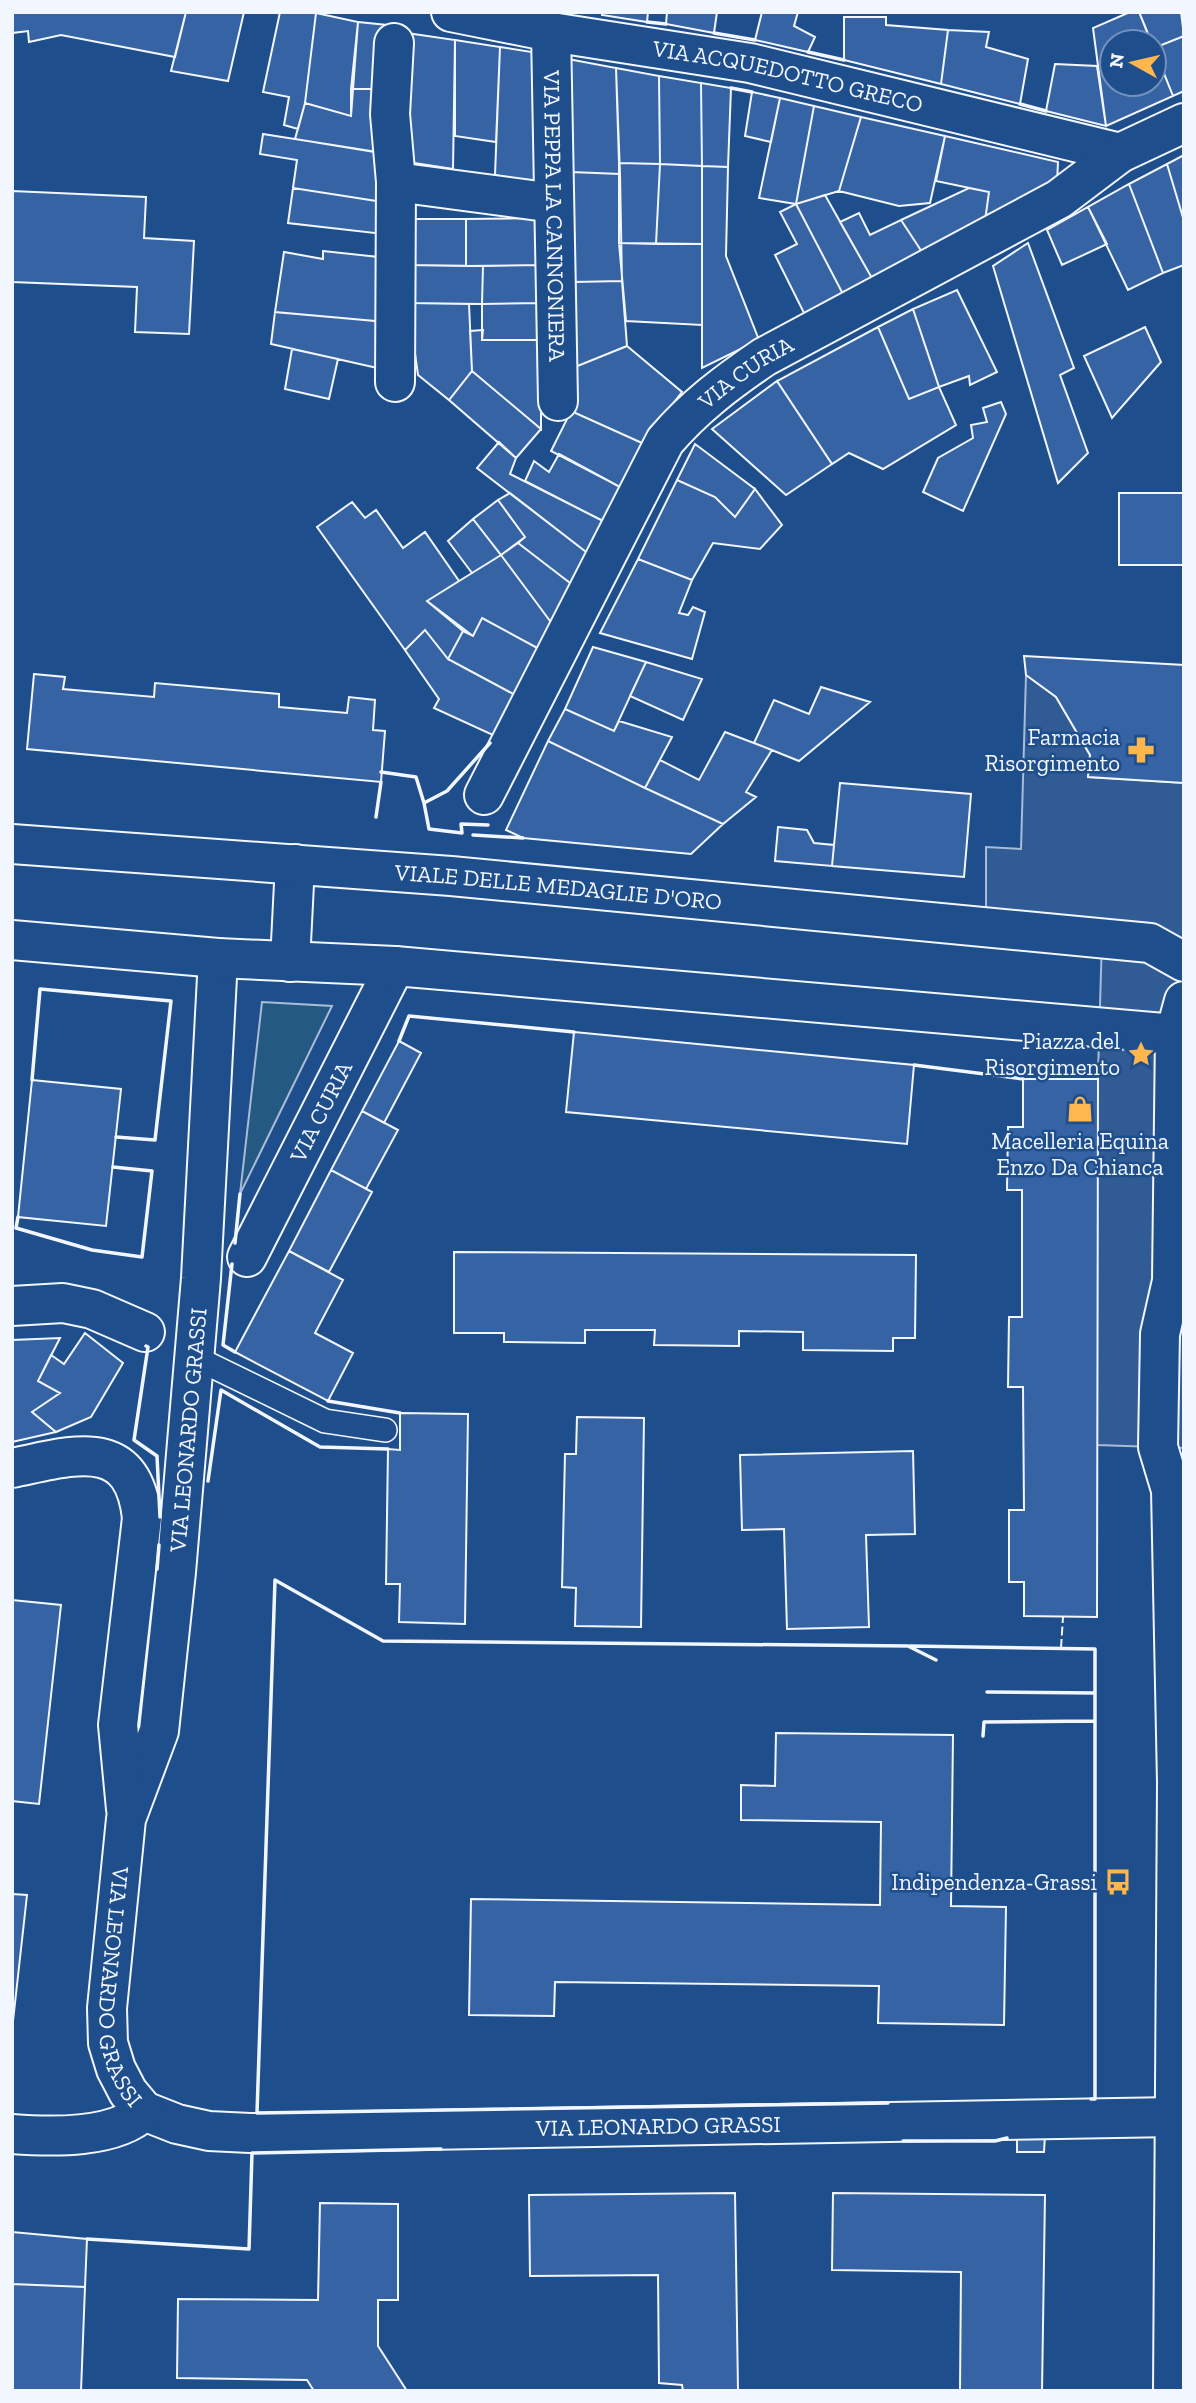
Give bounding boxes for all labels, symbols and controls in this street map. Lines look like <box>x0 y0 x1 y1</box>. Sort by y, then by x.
north arrow <box>1098 28 1168 98</box>
street label: VIA ACQUEDOTTO GRECO <box>650 34 926 119</box>
text: N <box>1104 52 1129 69</box>
street label: VIA PEPPA LA CANNONIERA <box>538 69 571 363</box>
street label: VIA CURIA <box>691 330 799 416</box>
place label: Farmacia Risorgimento <box>985 723 1120 777</box>
pharmacy icon: Farmacia Risorgimento <box>1126 735 1156 765</box>
street label: VIALE DELLE MEDAGLIE D'ORO <box>393 858 723 916</box>
place label: Piazza del Risorgimento <box>985 1027 1120 1081</box>
place icon: Piazza del Risorgimento <box>1126 1039 1156 1069</box>
street label: VIA CURIA <box>283 1056 359 1168</box>
shop icon: Macelleria Equina Enzo Da Chianca <box>1065 1094 1095 1124</box>
place label: Macelleria Equina Enzo Da Chianca <box>991 1127 1169 1181</box>
street label: VIA LEONARDO GRASSI <box>163 1307 213 1554</box>
street label: VIA LEONARDO GRASSI <box>93 1864 148 2113</box>
bus stop icon: Indipendenza-Grassi <box>1103 1867 1133 1897</box>
place label: Indipendenza-Grassi <box>891 1868 1097 1896</box>
street label: VIA LEONARDO GRASSI <box>535 2110 781 2142</box>

